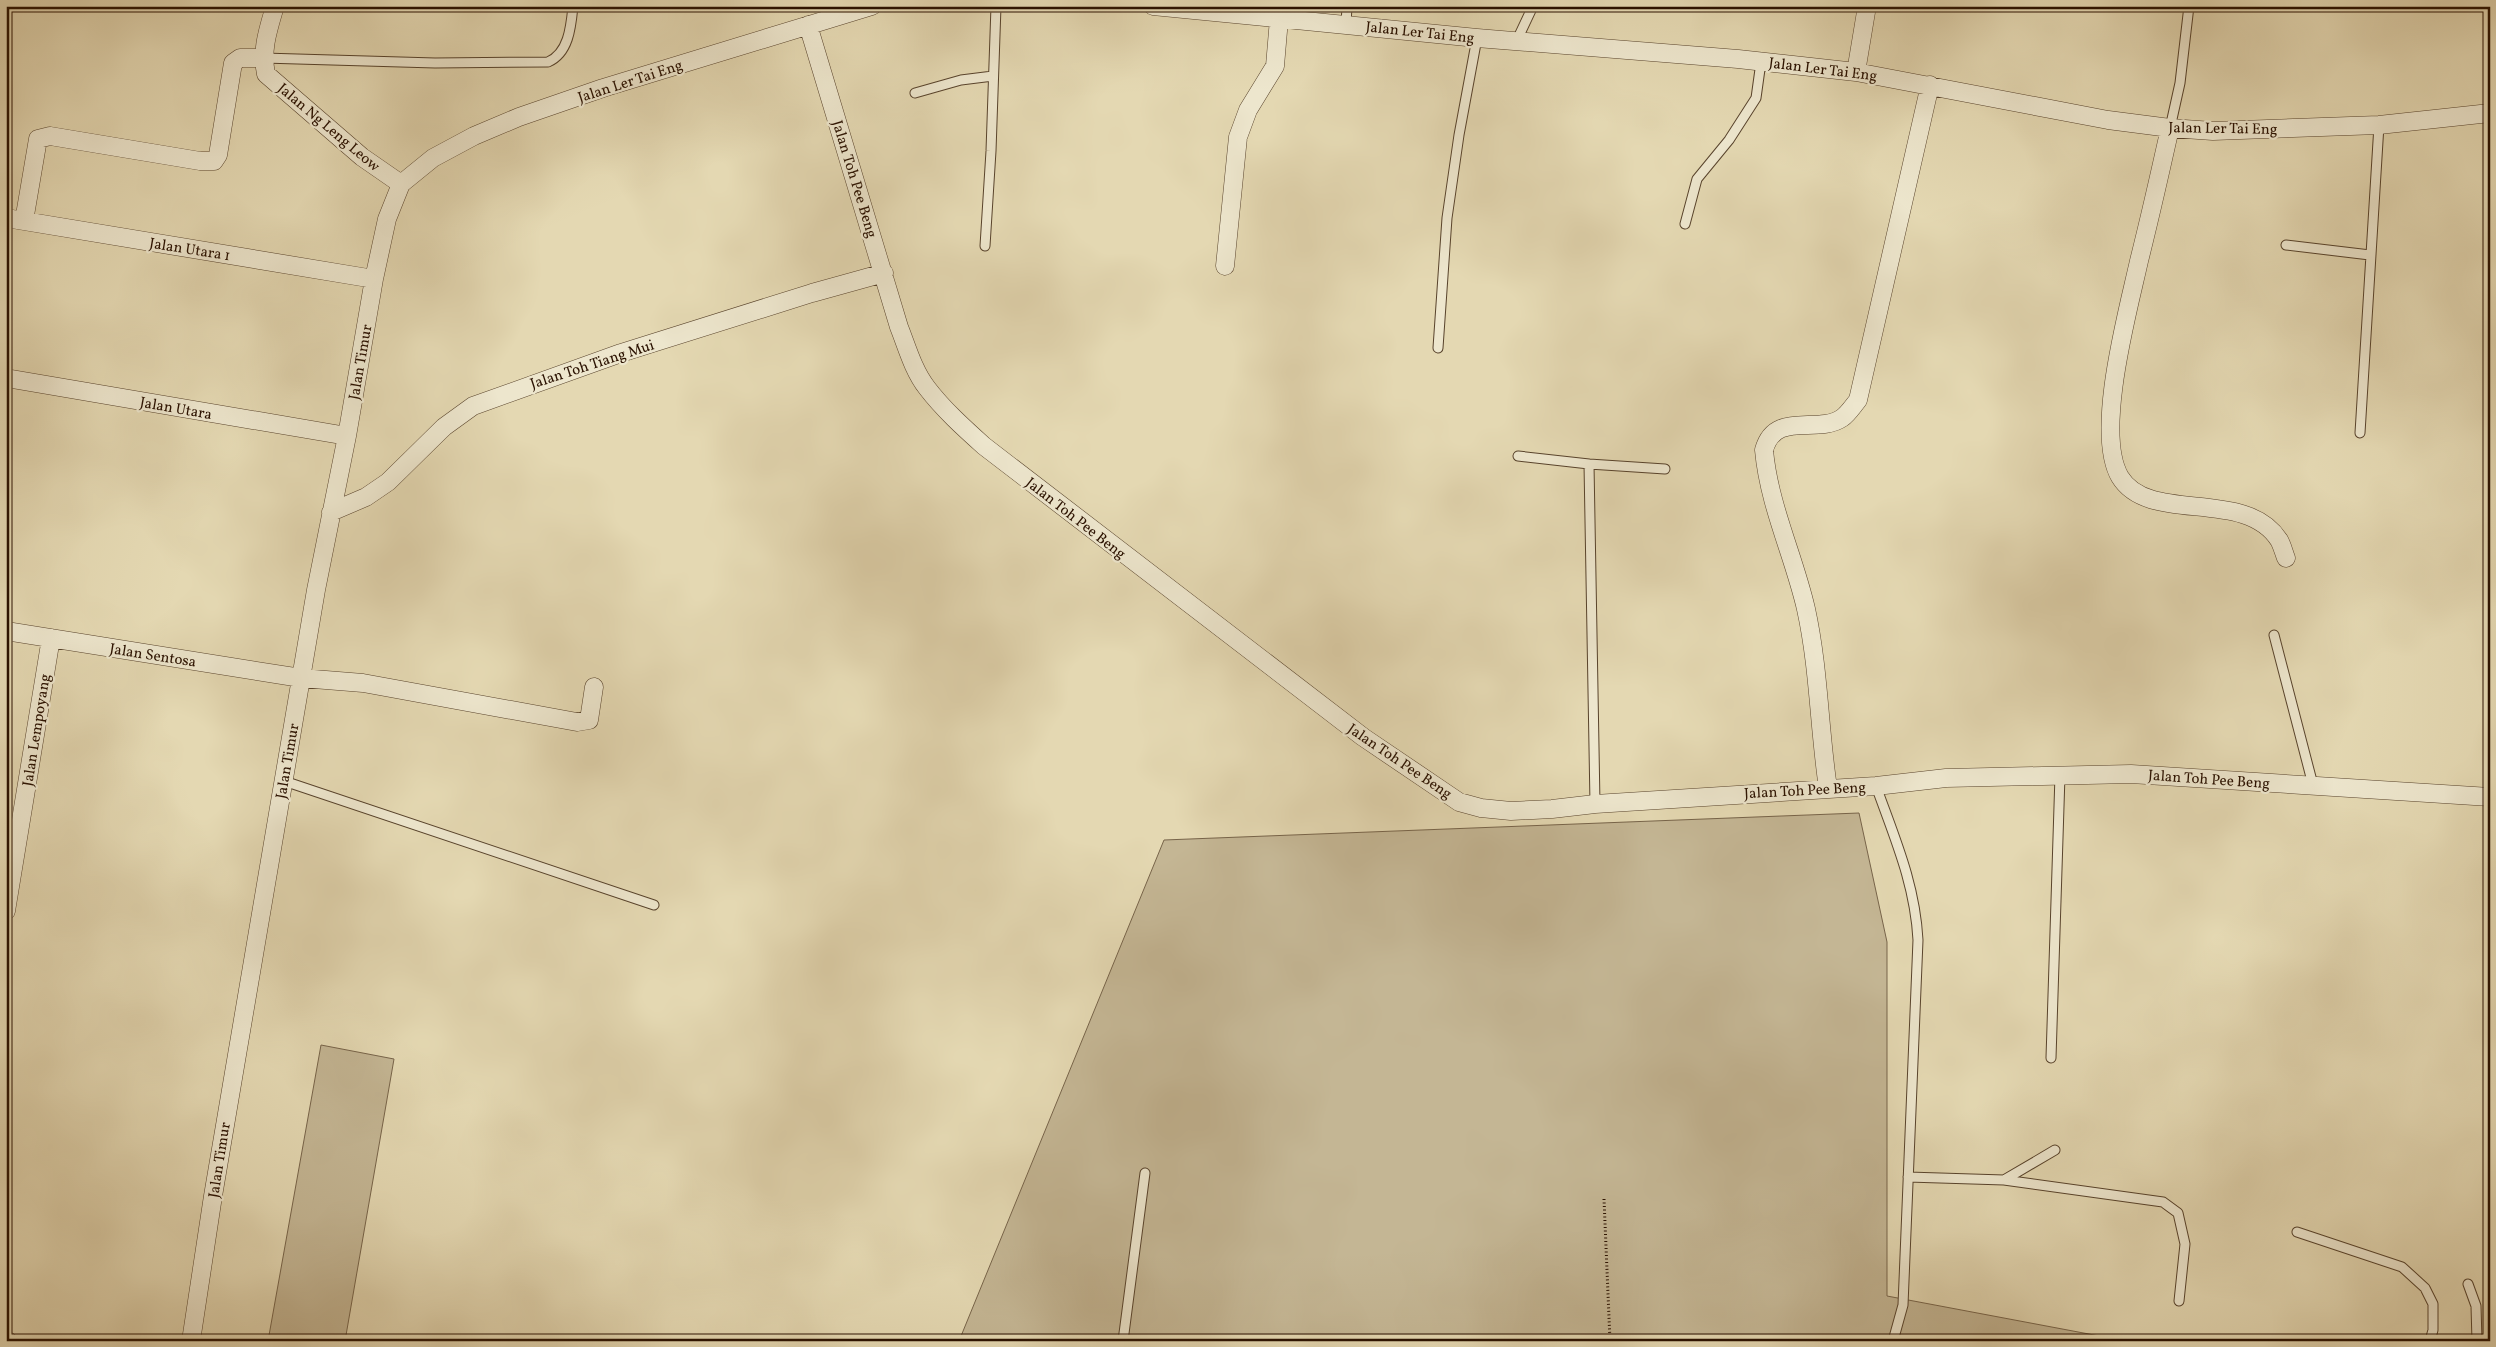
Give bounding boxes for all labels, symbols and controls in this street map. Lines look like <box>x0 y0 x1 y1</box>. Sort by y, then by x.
street label: Jalan Ler Tai Eng <box>1364 17 1476 50</box>
street label: Jalan Ler Tai Eng <box>1767 53 1879 88</box>
street label: Jalan Ler Tai Eng <box>575 55 686 109</box>
street label: Jalan Ng Leng Leow <box>272 79 384 178</box>
street label: Jalan Toh Pee Beng <box>826 118 882 241</box>
street label: Jalan Ler Tai Eng <box>2168 118 2278 141</box>
street label: Jalan Utara 1 <box>148 234 232 267</box>
street label: Jalan Timur <box>345 323 378 402</box>
street label: Jalan Toh Tiang Mui <box>528 335 657 395</box>
street label: Jalan Utara <box>138 393 213 426</box>
street label: Jalan Toh Pee Beng <box>1021 473 1130 565</box>
street label: Jalan Sentosa <box>108 639 198 674</box>
street label: Jalan Lempoyang <box>18 672 57 788</box>
street label: Jalan Toh Pee Beng <box>1343 719 1456 805</box>
street label: Jalan Timur <box>272 722 305 801</box>
street label: Jalan Toh Pee Beng <box>2147 766 2271 795</box>
street label: Jalan Toh Pee Beng <box>1744 778 1867 805</box>
street label: Jalan Timur <box>204 1121 237 1200</box>

